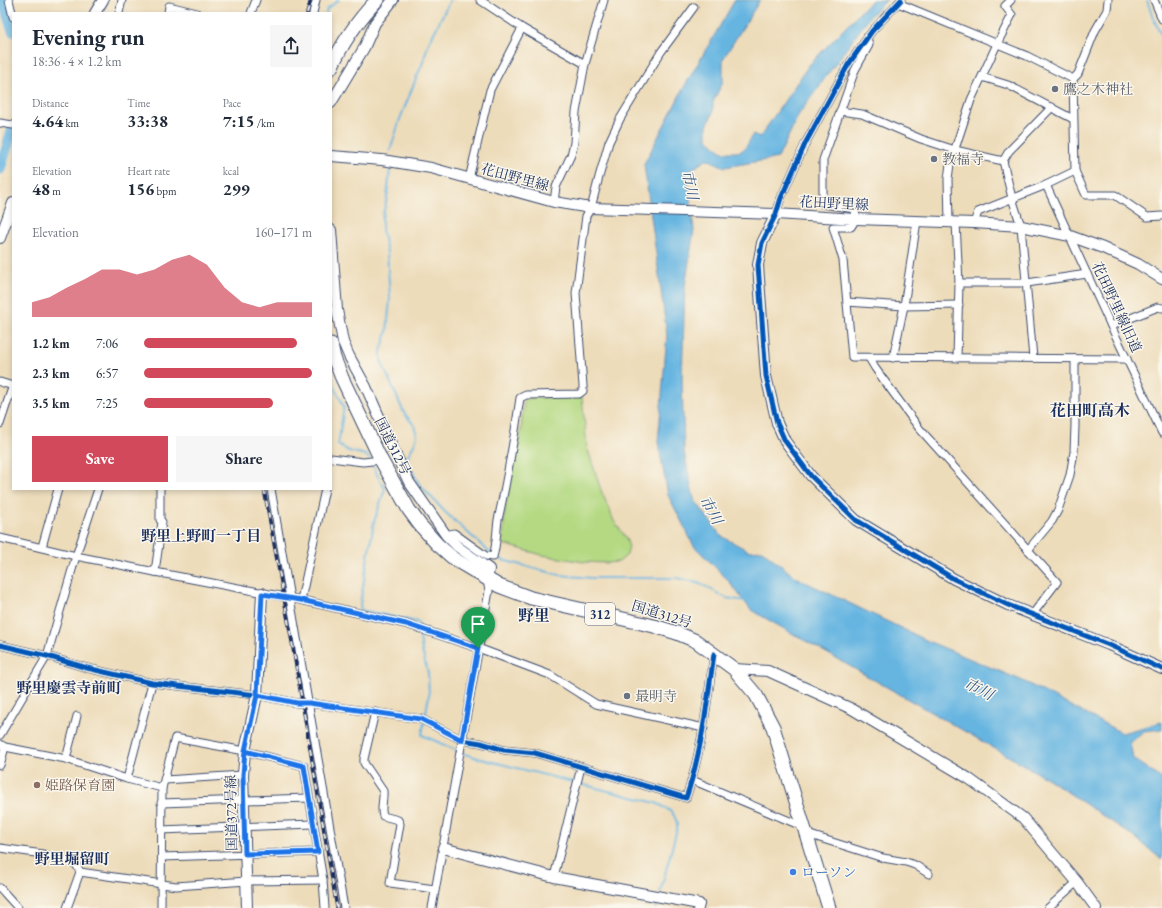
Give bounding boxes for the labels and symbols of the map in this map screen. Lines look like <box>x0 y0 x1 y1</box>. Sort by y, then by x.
place label: 鷹之木神社 <box>1063 80 1133 98</box>
marker: 鷹之木神社 <box>1050 84 1060 94</box>
place label: 教福寺 <box>942 150 984 168</box>
marker: 教福寺 <box>929 154 939 164</box>
street label: 花田野里線 <box>479 159 551 195</box>
water label: 市川 <box>678 168 703 203</box>
street label: 花田野里線 <box>799 192 869 214</box>
street label: 花田野里線旧道 <box>1088 259 1146 355</box>
district label: 花田町高木 <box>1050 400 1130 421</box>
street label: 国道312号 <box>371 414 415 478</box>
water label: 市川 <box>696 492 728 529</box>
district label: 野里上野町一丁目 <box>141 526 261 545</box>
street label: 国道312号 <box>630 596 694 632</box>
road number: 312 <box>585 603 615 625</box>
district label: 野里 <box>518 605 550 626</box>
pin <box>461 607 495 648</box>
water label: 市川 <box>962 673 999 705</box>
district label: 野里慶雲寺前町 <box>16 678 122 697</box>
place label: 最明寺 <box>635 687 677 705</box>
marker: 最明寺 <box>622 691 632 701</box>
street label: 国道372号線 <box>221 775 241 851</box>
place label: 姫路保育園 <box>45 776 115 794</box>
marker: 姫路保育園 <box>32 780 42 790</box>
district label: 野里堀留町 <box>34 849 110 868</box>
place label: ローソン <box>801 863 856 881</box>
marker: ローソン <box>788 867 798 877</box>

